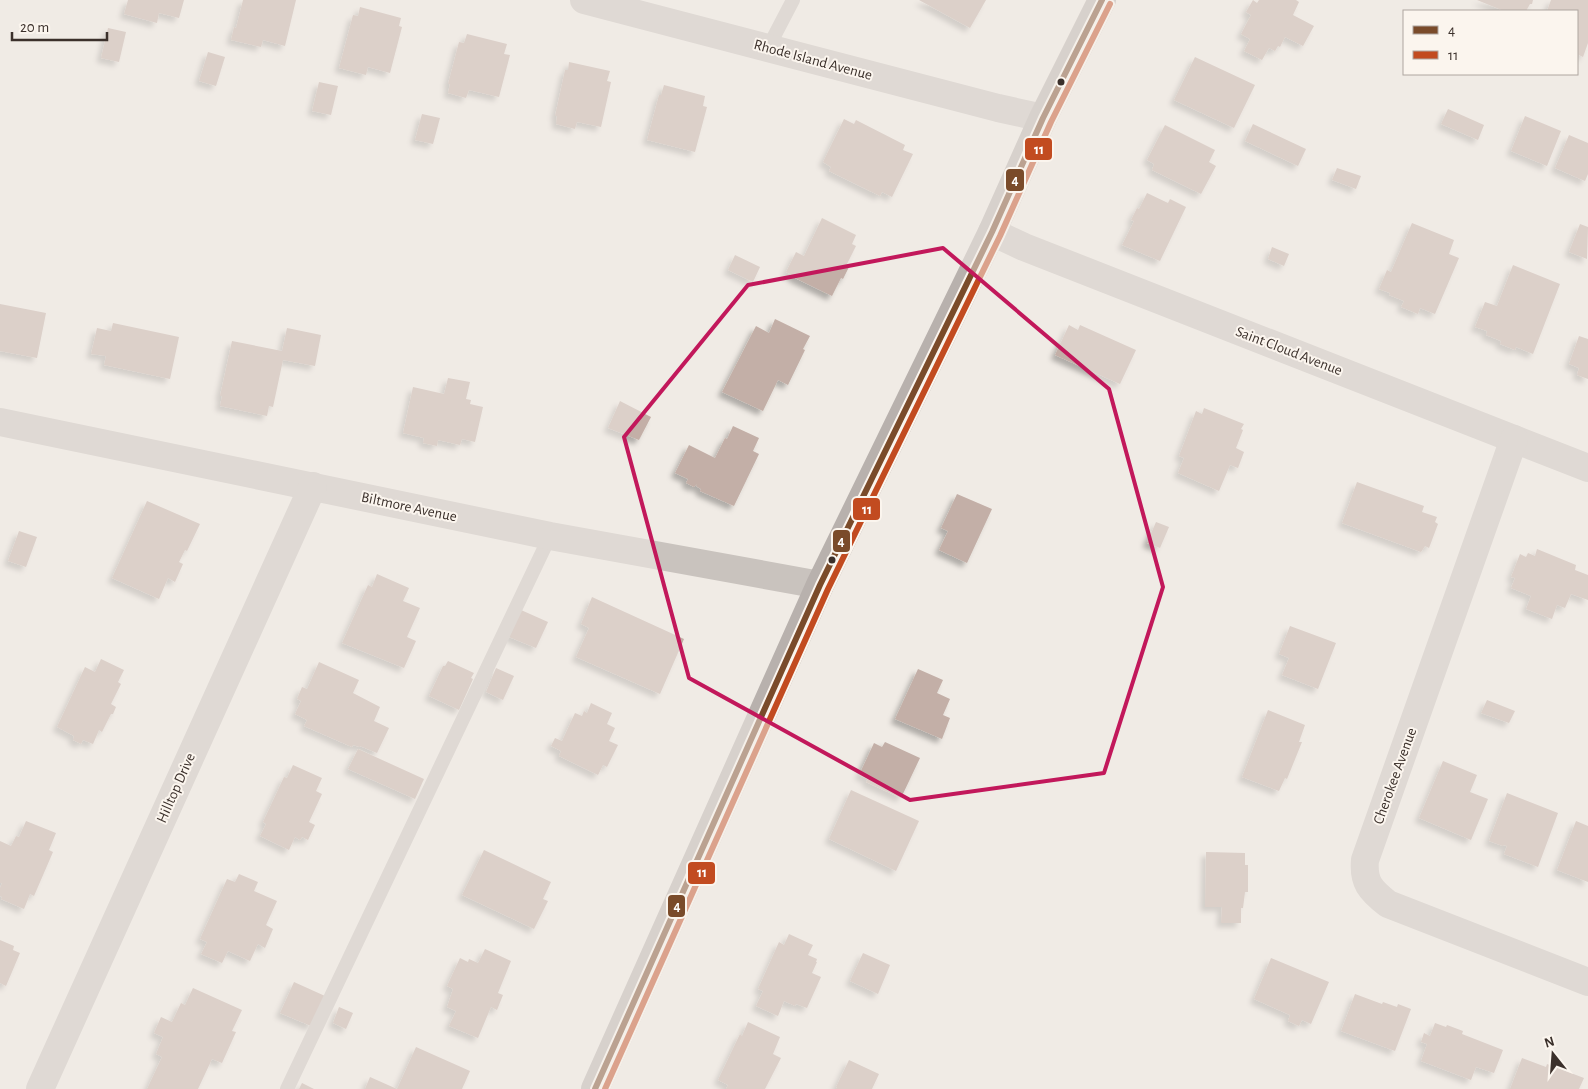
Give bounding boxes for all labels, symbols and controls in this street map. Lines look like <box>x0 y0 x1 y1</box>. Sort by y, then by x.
scale bar <box>12 10 108 42</box>
legend <box>1403 10 1578 75</box>
text: 20 m <box>20 20 49 35</box>
text: 4 <box>1448 23 1455 38</box>
street label: Rhode Island Avenue <box>752 37 874 83</box>
text: 11 <box>1448 48 1458 63</box>
unlabelled marker <box>1056 77 1066 87</box>
line badge: 11 <box>1024 137 1053 161</box>
text: 11 <box>1034 143 1044 157</box>
line badge: 4 <box>1005 168 1025 192</box>
text: 4 <box>1011 174 1019 188</box>
street label: Saint Cloud Avenue <box>1234 324 1344 378</box>
street label: Biltmore Avenue <box>360 490 458 524</box>
line badge: 11 <box>852 497 881 521</box>
text: 11 <box>862 503 872 517</box>
line badge: 4 <box>832 529 851 553</box>
text: 4 <box>837 535 845 549</box>
unlabelled marker <box>827 555 837 565</box>
street label: Cherokee Avenue <box>1371 726 1419 826</box>
street label: Hilltop Drive <box>154 751 198 825</box>
line badge: 11 <box>687 861 716 885</box>
text: 11 <box>697 866 707 880</box>
line badge: 4 <box>667 894 686 918</box>
text: 4 <box>673 900 681 914</box>
north arrow <box>1528 1029 1578 1079</box>
text: N <box>1543 1034 1556 1051</box>

